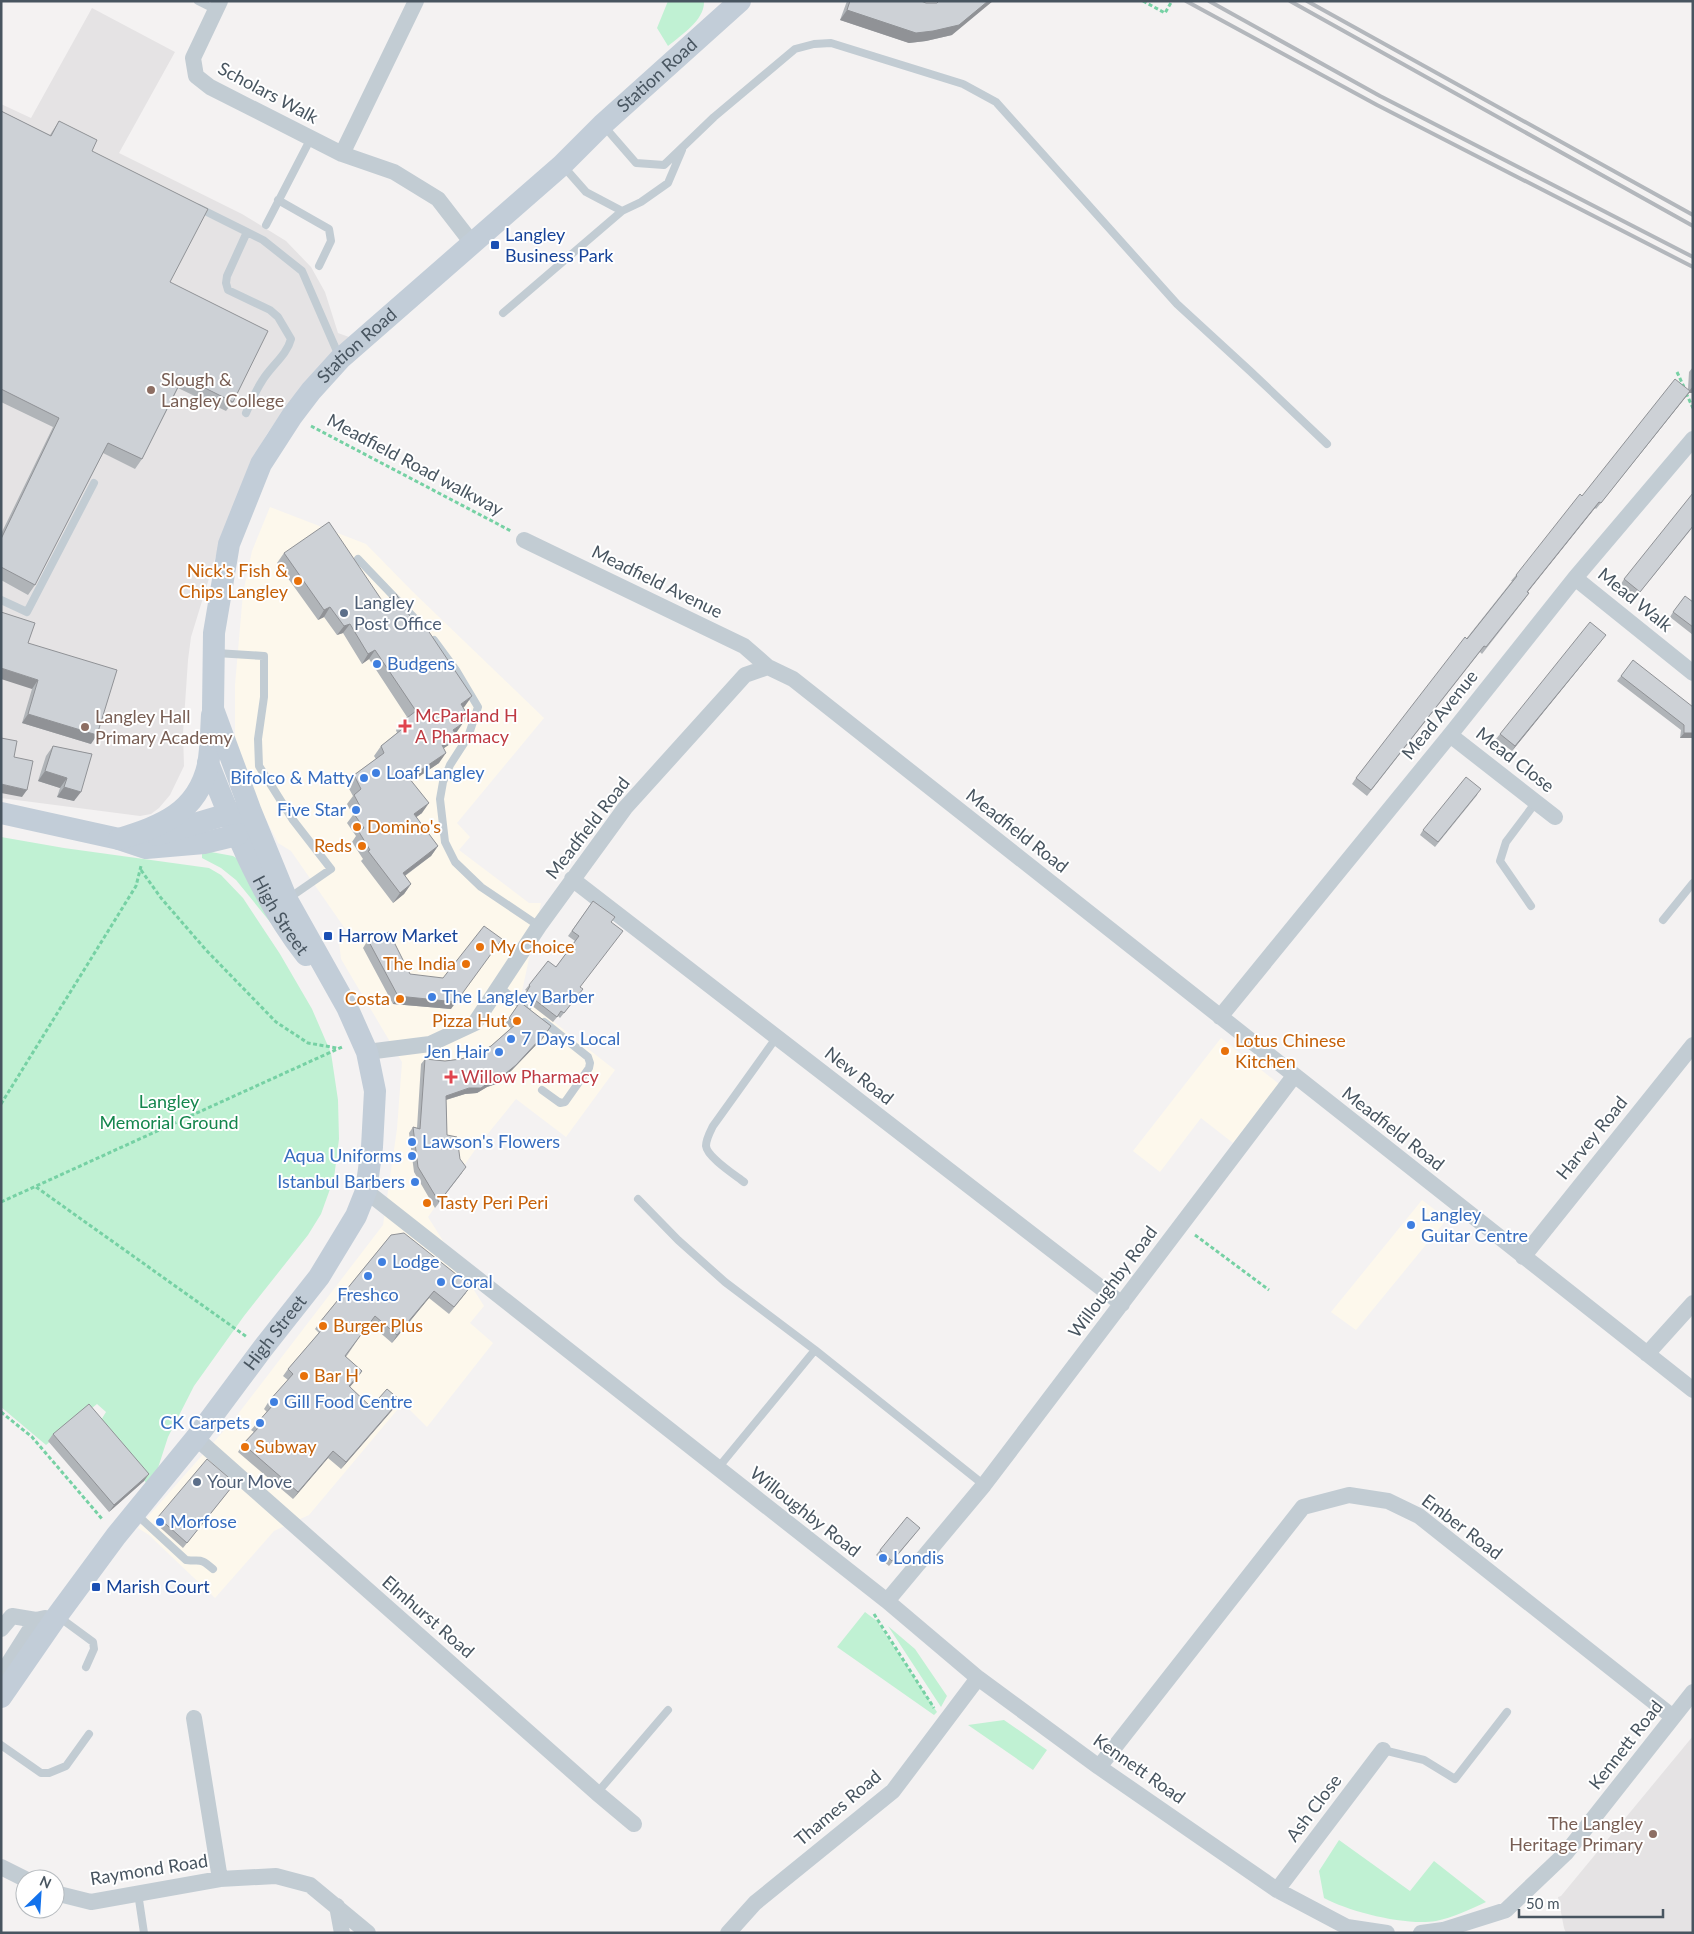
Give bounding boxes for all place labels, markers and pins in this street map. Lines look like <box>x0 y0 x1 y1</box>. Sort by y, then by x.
place label: Langley Business Park <box>505 223 614 266</box>
marker: Langley Business Park <box>489 239 501 251</box>
place label: Slough & Langley College <box>161 368 284 411</box>
marker: Slough & Langley College <box>145 384 157 396</box>
place label: Nick's Fish & Chips Langley <box>179 559 289 602</box>
marker: Nick's Fish & Chips Langley <box>292 575 304 587</box>
place label: Langley Post Office <box>354 591 442 634</box>
marker: Langley Post Office <box>338 607 350 619</box>
place label: Budgens <box>387 652 455 674</box>
marker: Budgens <box>371 658 383 670</box>
place label: McParland H A Pharmacy <box>415 704 518 747</box>
place label: Langley Hall Primary Academy <box>95 705 233 748</box>
marker: McParland H A Pharmacy <box>399 720 411 732</box>
marker: Langley Hall Primary Academy <box>79 721 91 733</box>
place label: Loaf Langley <box>386 761 485 783</box>
place label: Bifolco & Matty <box>230 766 355 788</box>
marker: Loaf Langley <box>370 767 382 779</box>
marker: Bifolco & Matty <box>358 772 370 784</box>
place label: Five Star <box>277 798 346 820</box>
marker: Five Star <box>350 804 362 816</box>
place label: Domino's <box>367 815 441 837</box>
marker: Domino's <box>351 821 363 833</box>
place label: Reds <box>314 834 352 856</box>
marker: Reds <box>356 840 368 852</box>
place label: Harrow Market <box>338 924 459 946</box>
marker: Harrow Market <box>322 930 334 942</box>
place label: My Choice <box>490 935 574 957</box>
marker: My Choice <box>474 941 486 953</box>
place label: The India <box>383 952 456 974</box>
marker: The India <box>460 958 472 970</box>
place label: The Langley Barber <box>442 985 595 1007</box>
place label: Costa <box>345 987 390 1009</box>
marker: The Langley Barber <box>426 991 438 1003</box>
marker: Costa <box>394 993 406 1005</box>
place label: Pizza Hut <box>432 1009 508 1031</box>
marker: Pizza Hut <box>511 1015 523 1027</box>
place label: 7 Days Local <box>521 1027 620 1049</box>
place label: Lotus Chinese Kitchen <box>1235 1029 1346 1072</box>
marker: 7 Days Local <box>505 1033 517 1045</box>
place label: Jen Hair <box>424 1040 489 1062</box>
marker: Lotus Chinese Kitchen <box>1219 1045 1231 1057</box>
marker: Jen Hair <box>493 1046 505 1058</box>
place label: Willow Pharmacy <box>461 1065 599 1087</box>
marker: Willow Pharmacy <box>445 1071 457 1083</box>
place label: Lawson's Flowers <box>422 1130 560 1152</box>
marker: Lawson's Flowers <box>406 1136 418 1148</box>
place label: Aqua Uniforms <box>284 1144 402 1166</box>
marker: Aqua Uniforms <box>406 1150 418 1162</box>
place label: Istanbul Barbers <box>277 1170 405 1192</box>
marker: Istanbul Barbers <box>409 1176 421 1188</box>
place label: Tasty Peri Peri <box>437 1191 548 1213</box>
marker: Tasty Peri Peri <box>421 1197 433 1209</box>
place label: Langley Guitar Centre <box>1421 1203 1528 1246</box>
marker: Langley Guitar Centre <box>1405 1219 1417 1231</box>
place label: Lodge <box>392 1250 440 1272</box>
marker: Lodge <box>376 1256 388 1268</box>
marker: Freshco <box>362 1270 374 1282</box>
place label: Coral <box>451 1270 493 1292</box>
marker: Coral <box>435 1276 447 1288</box>
place label: Freshco <box>337 1283 399 1305</box>
place label: Burger Plus <box>333 1314 423 1336</box>
marker: Burger Plus <box>317 1320 329 1332</box>
place label: Bar H <box>314 1364 359 1386</box>
marker: Bar H <box>298 1370 310 1382</box>
place label: Gill Food Centre <box>284 1390 412 1412</box>
marker: Gill Food Centre <box>268 1396 280 1408</box>
place label: CK Carpets <box>160 1411 250 1433</box>
marker: CK Carpets <box>254 1417 266 1429</box>
place label: Subway <box>255 1435 317 1457</box>
marker: Subway <box>239 1441 251 1453</box>
place label: Your Move <box>207 1470 292 1492</box>
marker: Your Move <box>191 1476 203 1488</box>
place label: Morfose <box>170 1510 237 1532</box>
marker: Morfose <box>154 1516 166 1528</box>
place label: Londis <box>893 1546 944 1568</box>
marker: Londis <box>877 1552 889 1564</box>
place label: Marish Court <box>106 1575 210 1597</box>
marker: Marish Court <box>90 1581 102 1593</box>
place label: The Langley Heritage Primary <box>1509 1812 1644 1855</box>
marker: The Langley Heritage Primary <box>1647 1828 1659 1840</box>

